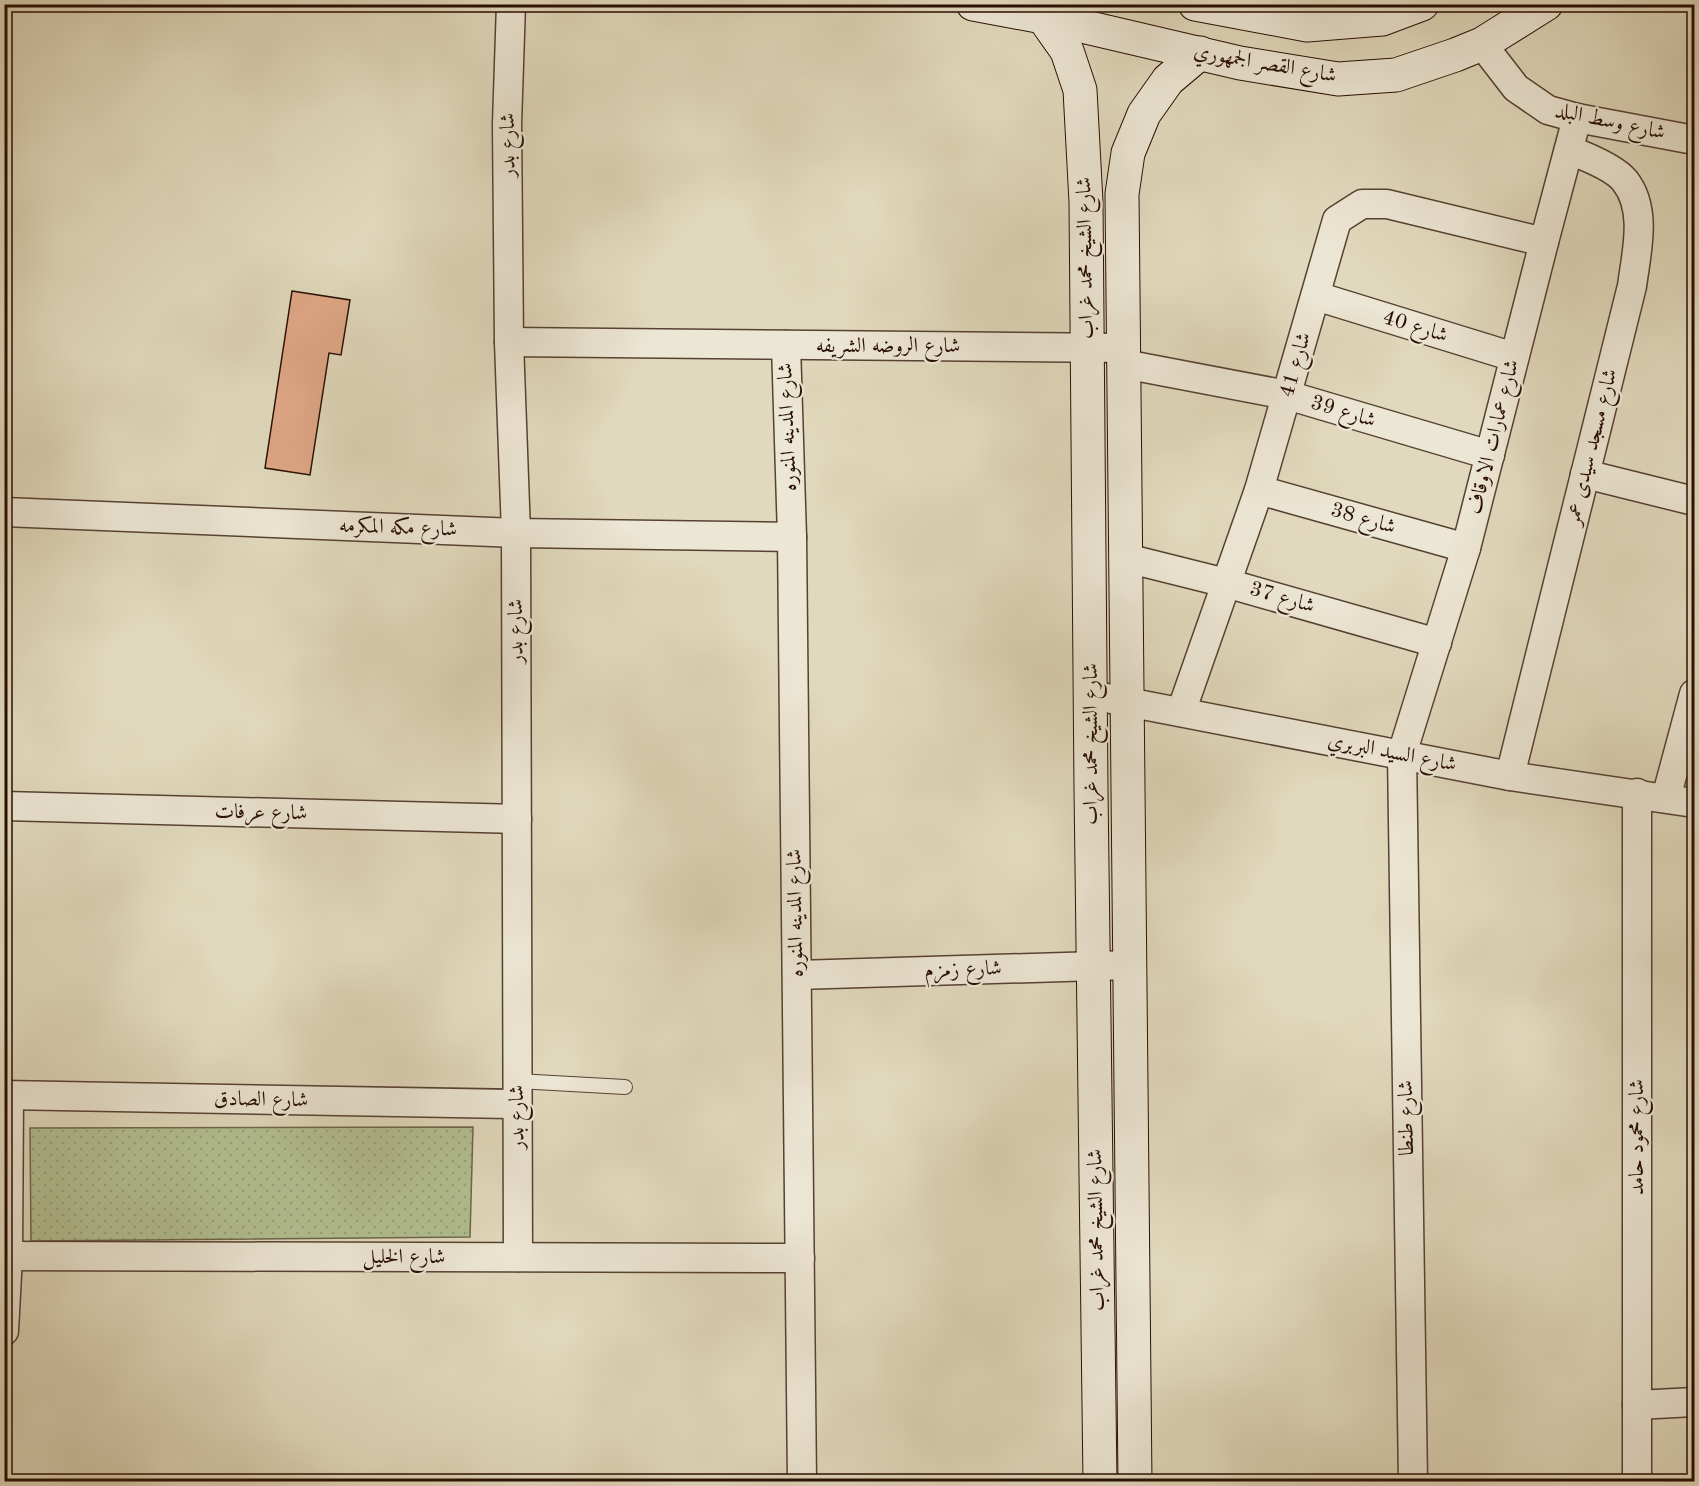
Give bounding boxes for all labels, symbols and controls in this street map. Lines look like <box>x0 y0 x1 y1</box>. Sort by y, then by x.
street label: شارع القصر الجمهوري <box>1191 41 1338 93</box>
street label: شارع وسط البلد <box>1552 99 1667 150</box>
street label: شارع بدر <box>498 113 525 179</box>
street label: شارع الشيخ محمد غراب <box>1074 177 1105 339</box>
street label: شارع 40 <box>1378 307 1450 353</box>
street label: شارع 41 <box>1277 330 1321 402</box>
street label: شارع الروضه الشريفه <box>816 335 960 363</box>
street label: شارع عمارات الاوقاف <box>1465 358 1529 518</box>
street label: شارع المدينه المنوره <box>775 362 807 491</box>
street label: شارع مسجد سيدى عمر <box>1562 367 1627 531</box>
street label: شارع 39 <box>1306 392 1378 438</box>
street label: شارع 38 <box>1326 500 1398 544</box>
street label: شارع مكه المكرمه <box>338 513 457 547</box>
street label: شارع 37 <box>1245 579 1317 623</box>
street label: شارع بدر <box>506 599 533 665</box>
street label: شارع الشيخ محمد غراب <box>1081 663 1109 825</box>
street label: شارع السيد البربري <box>1325 730 1458 782</box>
street label: شارع عرفات <box>214 802 308 830</box>
street label: شارع المدينه المنوره <box>784 849 814 977</box>
street label: شارع زمزم <box>924 958 1002 988</box>
street label: شارع محمود حامد <box>1627 1079 1654 1195</box>
street label: شارع طنطا <box>1396 1080 1424 1156</box>
street label: شارع بدر <box>507 1085 534 1151</box>
street label: شارع الصادق <box>214 1089 308 1117</box>
street label: شارع الشيخ محمد غراب <box>1085 1149 1116 1311</box>
street label: شارع الخليل <box>363 1247 445 1274</box>

